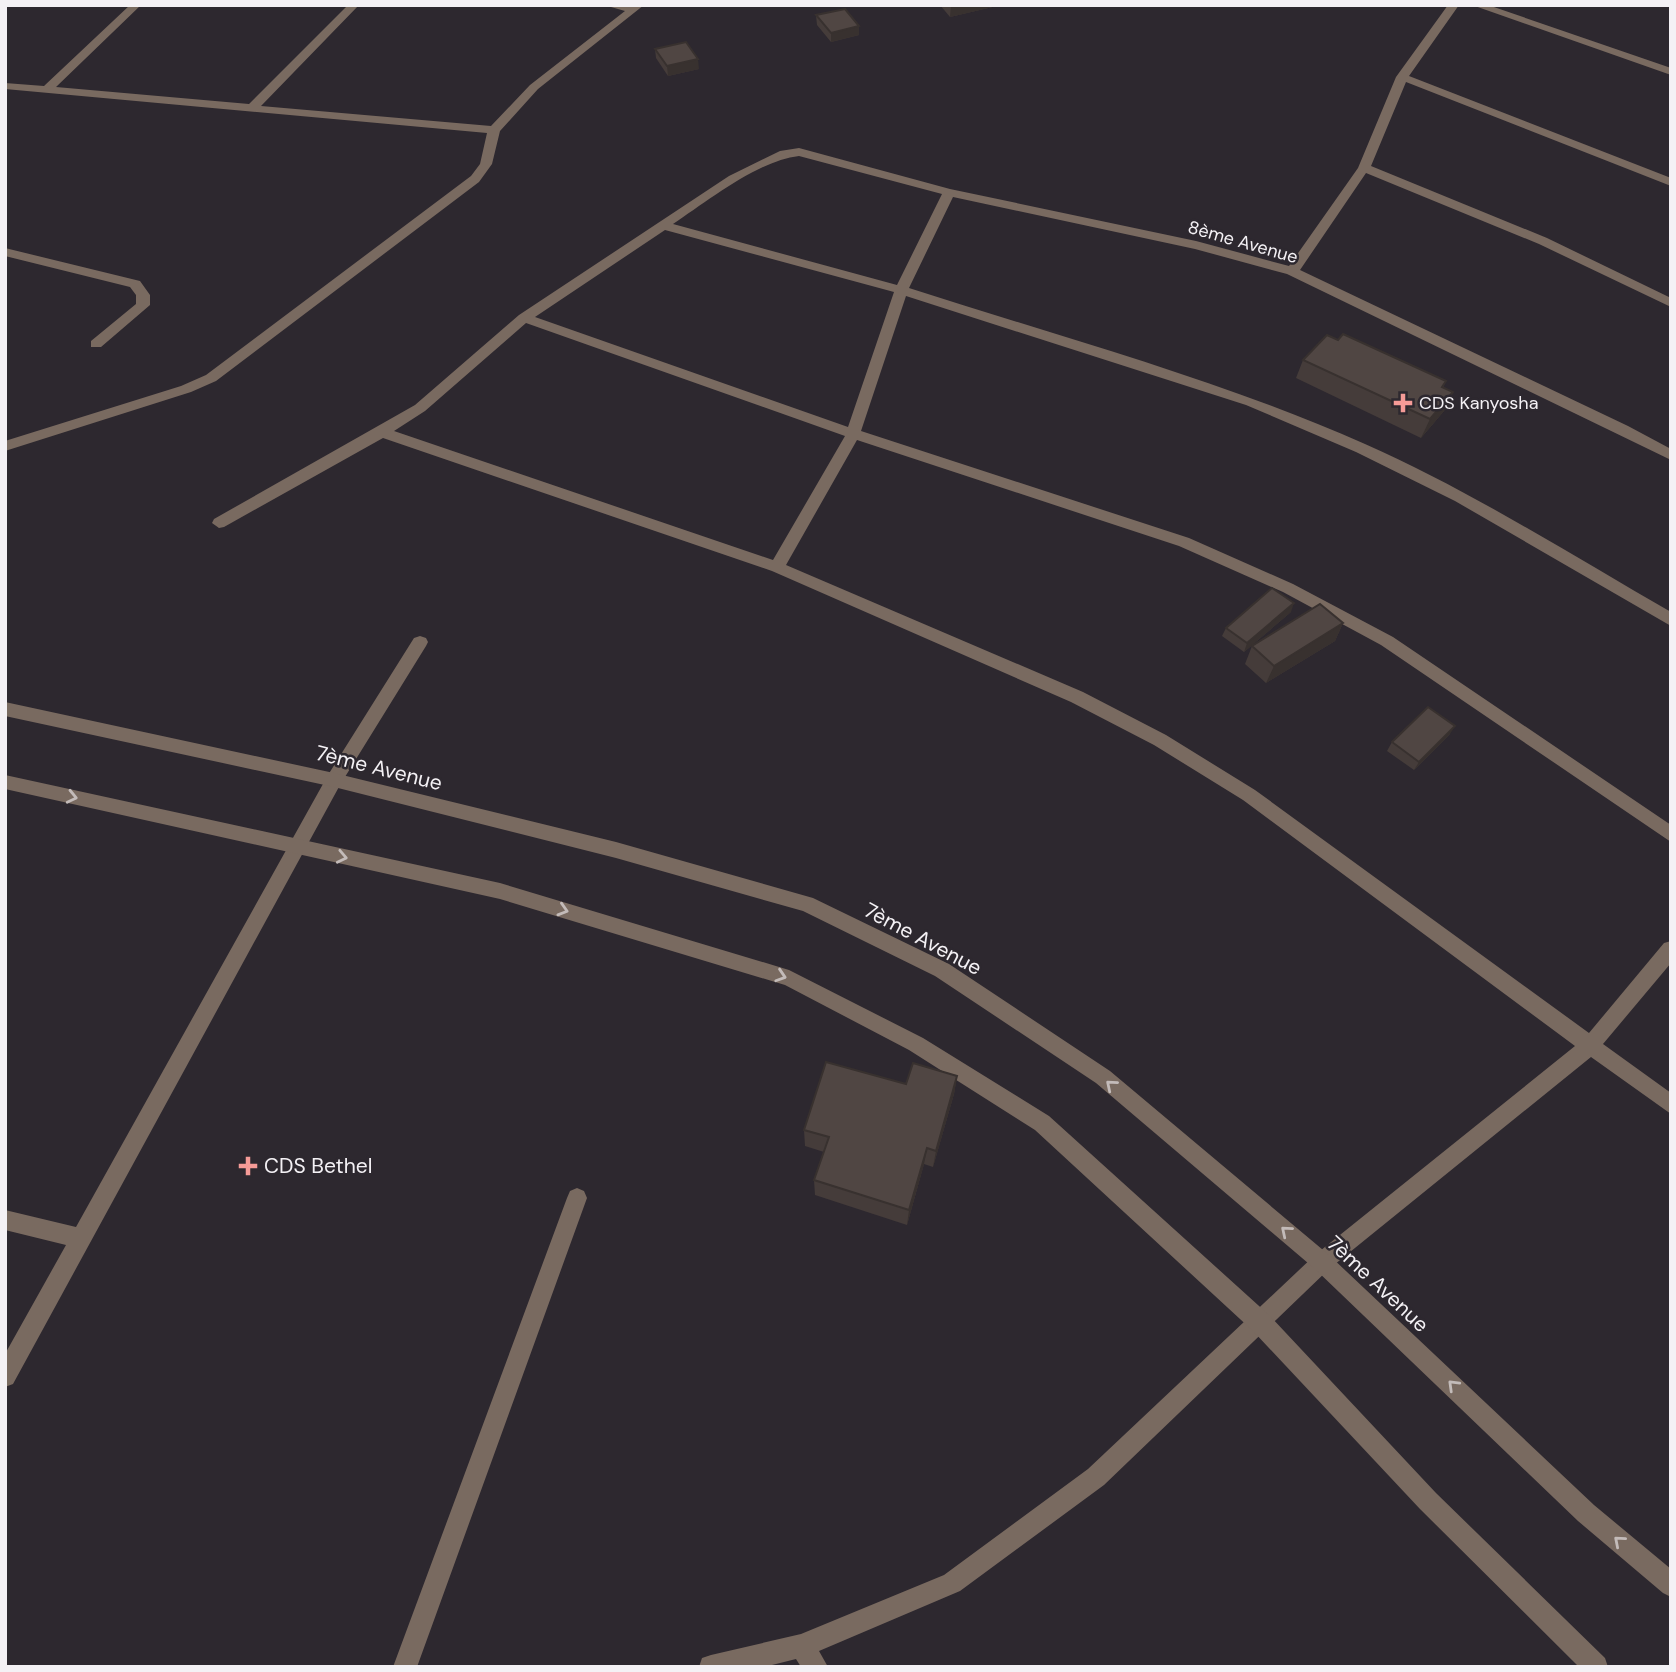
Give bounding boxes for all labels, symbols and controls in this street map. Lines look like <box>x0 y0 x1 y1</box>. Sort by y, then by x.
street label: 8ème Avenue <box>1185 215 1301 269</box>
place label: CDS Kanyosha <box>1419 391 1539 415</box>
marker: CDS Kanyosha <box>1393 393 1413 413</box>
street label: 7ème Avenue <box>313 739 445 797</box>
one-way arrow <box>66 789 78 804</box>
one-way arrow <box>336 849 348 864</box>
street label: 7ème Avenue <box>859 896 987 982</box>
one-way arrow <box>557 901 569 916</box>
one-way arrow <box>774 967 786 982</box>
one-way arrow <box>1107 1081 1120 1093</box>
place label: CDS Bethel <box>264 1152 372 1180</box>
marker: CDS Bethel <box>238 1156 258 1176</box>
one-way arrow <box>1281 1227 1294 1239</box>
street label: 7ème Avenue <box>1321 1230 1435 1338</box>
one-way arrow <box>1448 1381 1461 1394</box>
one-way arrow <box>1614 1537 1627 1549</box>

